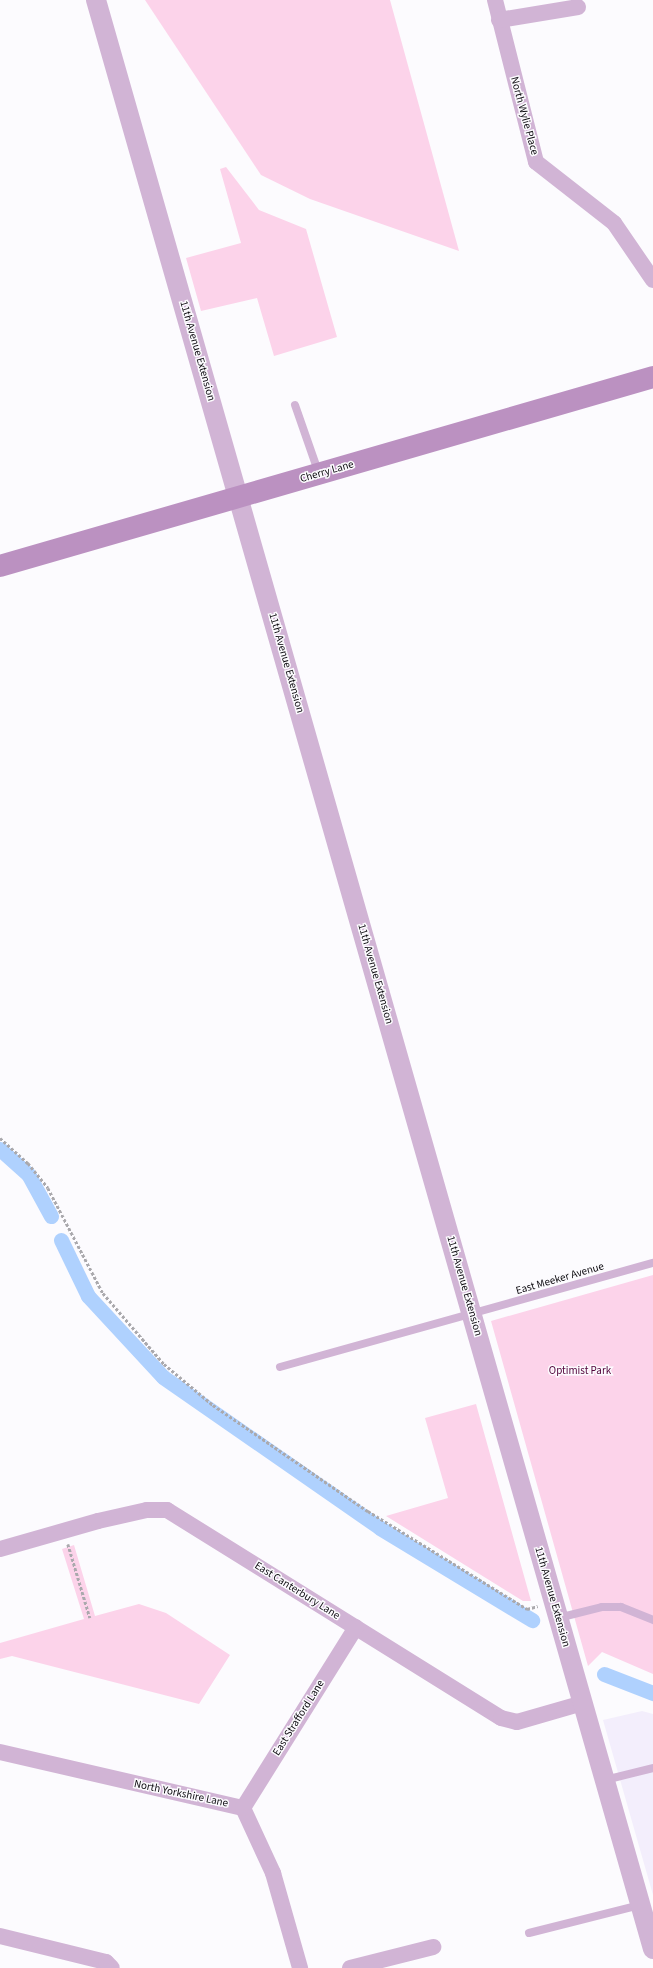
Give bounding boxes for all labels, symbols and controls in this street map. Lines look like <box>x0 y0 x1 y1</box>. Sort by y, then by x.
street label: North Wylie Place <box>507 75 541 157</box>
street label: 11th Avenue Extension <box>176 299 218 403</box>
street label: Cherry Lane <box>299 458 355 486</box>
street label: 11th Avenue Extension <box>265 611 307 715</box>
street label: 11th Avenue Extension <box>354 922 396 1026</box>
street label: 11th Avenue Extension <box>443 1234 485 1338</box>
street label: East Meeker Avenue <box>514 1260 606 1298</box>
park label: Optimist Park <box>549 1364 611 1378</box>
street label: 11th Avenue Extension <box>531 1545 573 1649</box>
street label: East Canterbury Lane <box>252 1559 342 1623</box>
street label: East Strafford Lane <box>270 1678 328 1758</box>
street label: North Yorkshire Lane <box>133 1778 229 1810</box>

